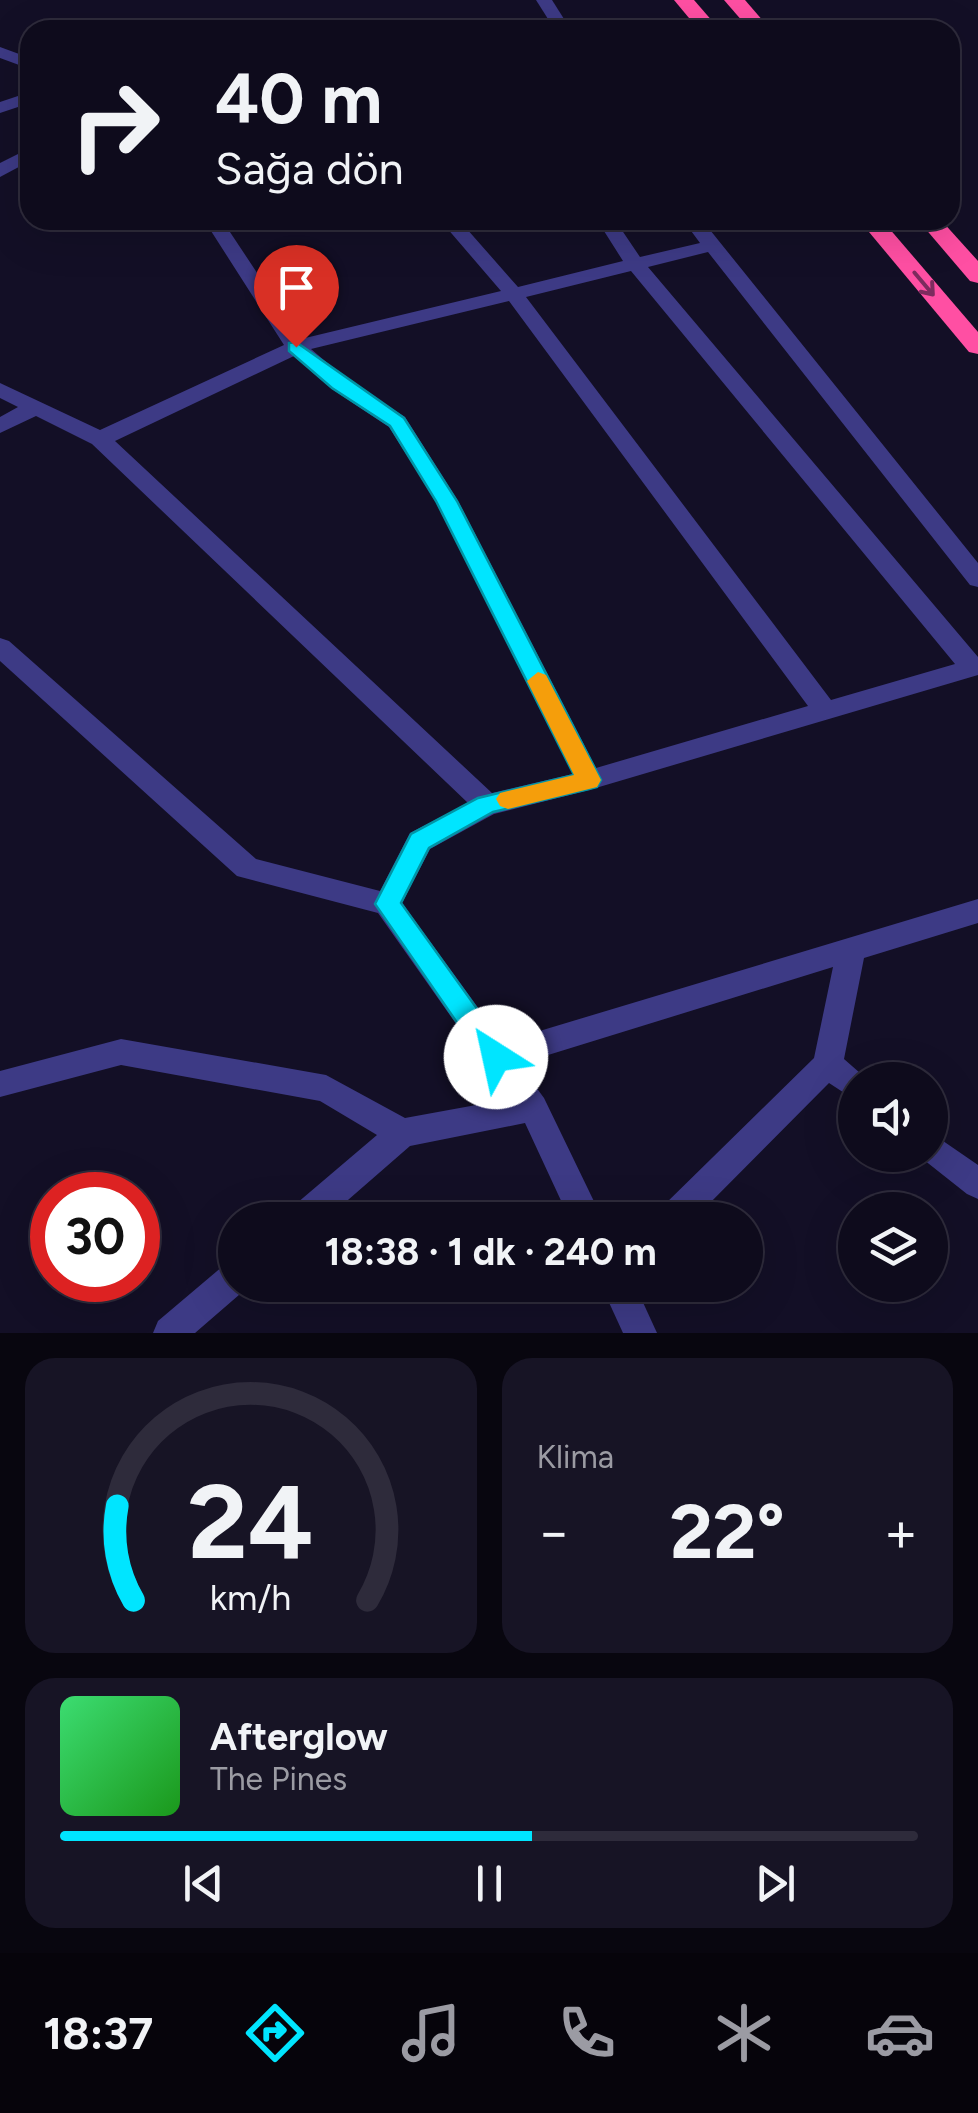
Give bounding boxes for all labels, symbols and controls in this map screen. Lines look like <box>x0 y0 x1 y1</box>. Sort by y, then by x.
text: 40 m <box>215 56 382 141</box>
icon: right <box>50 60 180 190</box>
text: Sağa dön <box>215 141 404 195</box>
pin <box>254 245 339 348</box>
icon: arrive <box>269 260 324 315</box>
one-way arrow <box>913 270 935 296</box>
position arrow <box>444 1005 548 1109</box>
map controls <box>838 1062 948 1302</box>
button: sound <box>838 1062 948 1172</box>
speed limit sign: 30 <box>30 1172 160 1302</box>
button: layers <box>838 1192 948 1302</box>
text: 18:38 · 1 dk · 240 m <box>324 1229 657 1275</box>
text: Klima <box>537 1438 614 1476</box>
text: 24 <box>188 1459 314 1584</box>
text: 22° <box>670 1487 785 1577</box>
text: − <box>537 1499 571 1565</box>
text: + <box>884 1499 918 1565</box>
text: km/h <box>210 1576 292 1619</box>
text: Afterglow <box>210 1714 388 1760</box>
text: The Pines <box>210 1760 347 1798</box>
icon: previous <box>176 1856 231 1911</box>
icon: pause <box>462 1856 517 1911</box>
icon: next <box>748 1856 803 1911</box>
icon: directions <box>240 1998 310 2068</box>
icon: music <box>396 1998 466 2068</box>
icon: phone <box>552 1998 622 2068</box>
icon: climate <box>709 1998 779 2068</box>
icon: car <box>865 1998 935 2068</box>
text: 18:37 <box>43 2006 153 2060</box>

